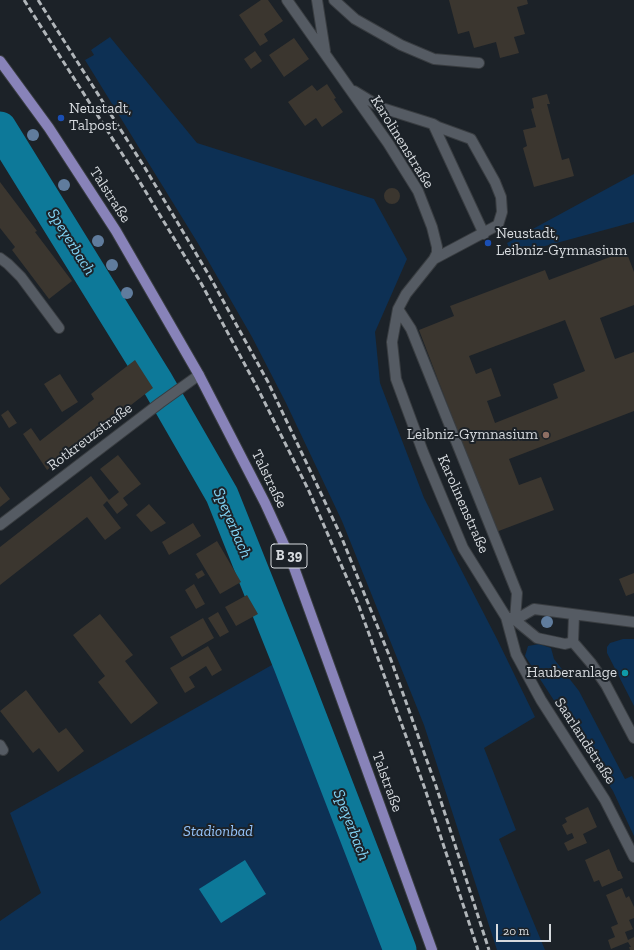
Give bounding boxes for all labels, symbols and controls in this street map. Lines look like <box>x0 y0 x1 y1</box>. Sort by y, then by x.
street label: Karolinenstraße <box>366 92 438 192</box>
place label: Neustadt, Talpost <box>69 100 131 135</box>
marker: Neustadt, Talpost <box>56 113 66 123</box>
street label: Talstraße <box>85 164 135 226</box>
water label: Speyerbach <box>43 205 99 279</box>
place label: Neustadt, Leibniz-Gymnasium <box>496 225 627 260</box>
marker: Neustadt, Leibniz-Gymnasium <box>483 238 493 248</box>
street label: Rotkreuzstraße <box>44 399 136 475</box>
place label: Leibniz-Gymnasium <box>407 426 538 444</box>
marker: Leibniz-Gymnasium <box>541 430 551 440</box>
street label: Talstraße <box>247 447 291 511</box>
street label: Karolinenstraße <box>433 452 493 556</box>
water label: Speyerbach <box>209 485 255 561</box>
road number: B 39 <box>271 544 307 568</box>
place label: Hauberanlage <box>526 664 617 682</box>
marker: Hauberanlage <box>620 668 630 678</box>
street label: Saarlandstraße <box>550 694 620 788</box>
street label: Talstraße <box>368 750 406 814</box>
water label: Speyerbach <box>329 787 373 863</box>
park label: Stadionbad <box>183 823 253 841</box>
scale bar <box>498 916 553 942</box>
text: 20 m <box>503 924 529 938</box>

